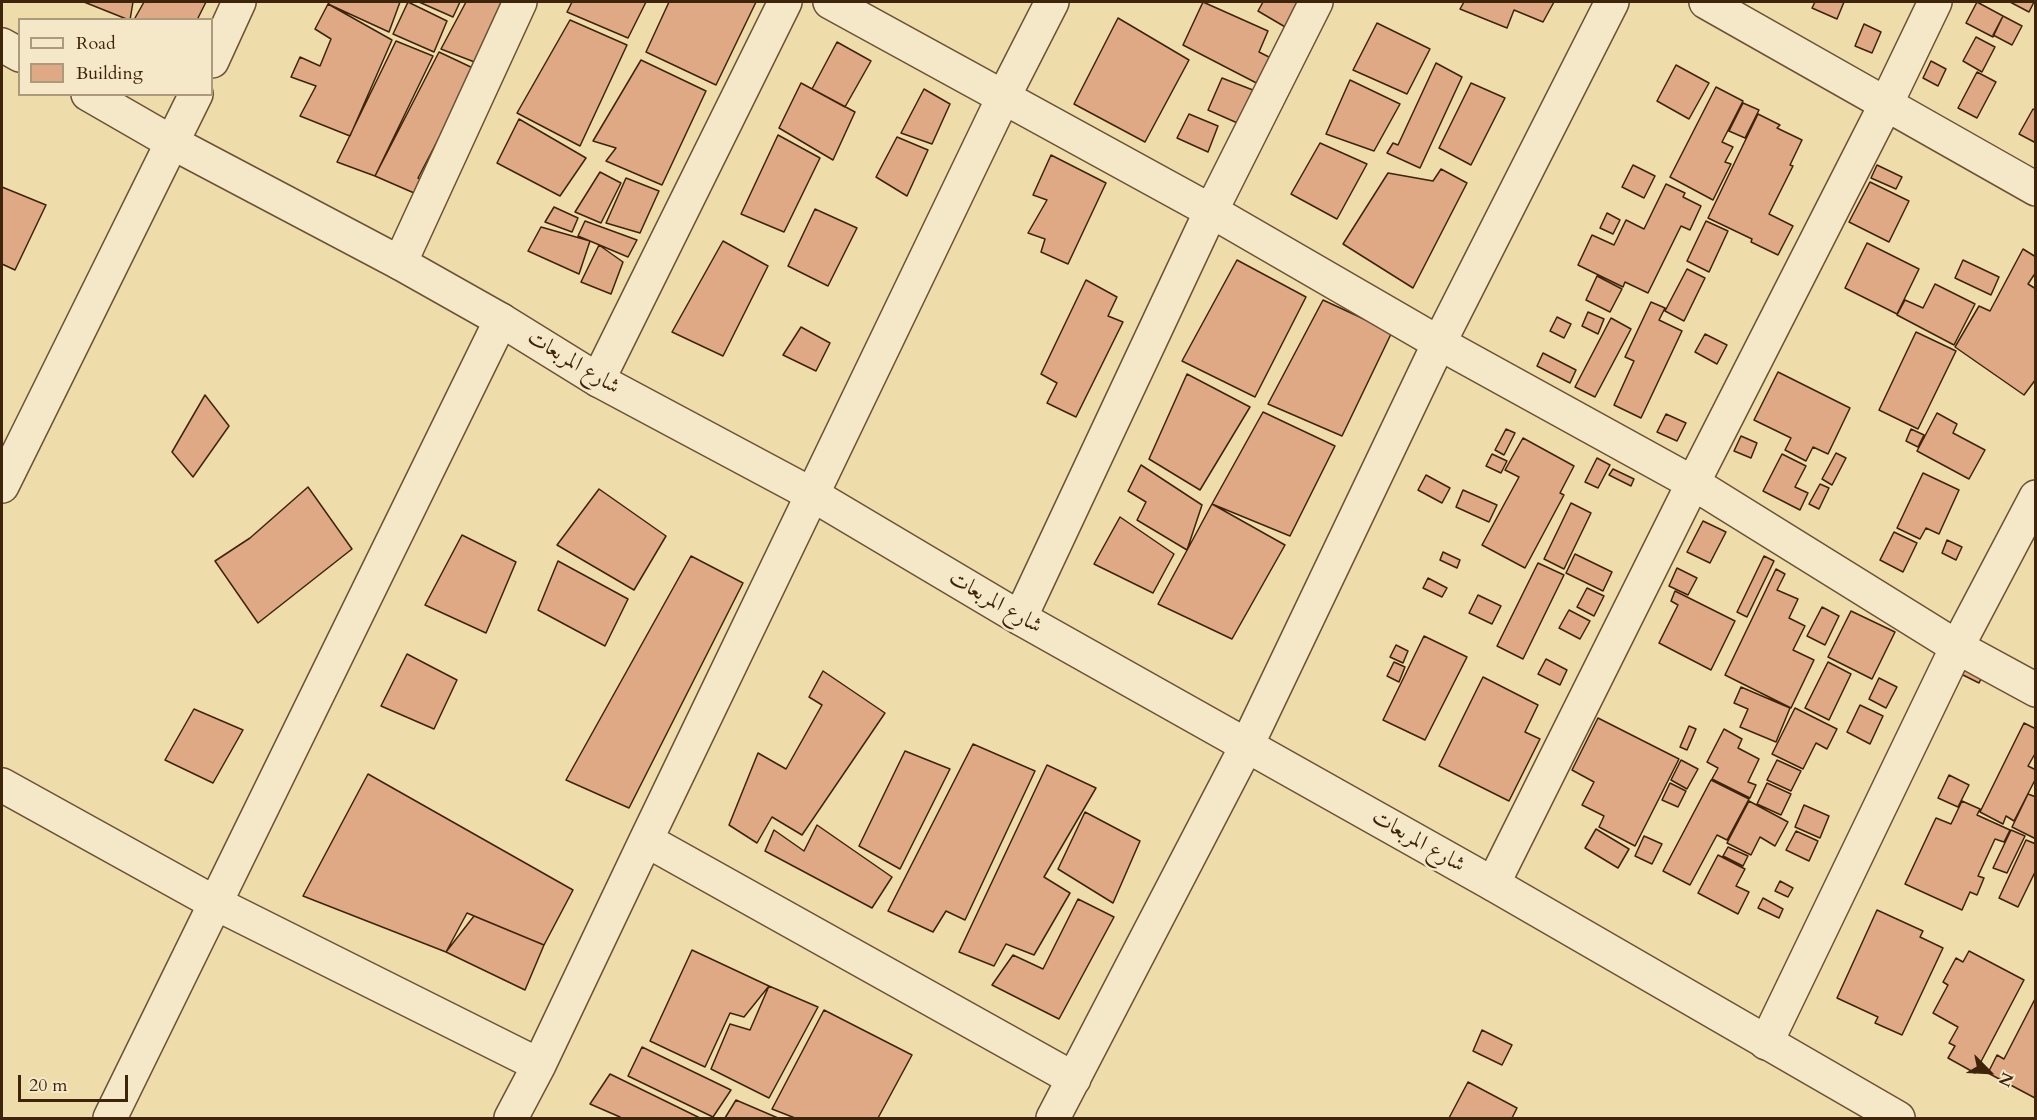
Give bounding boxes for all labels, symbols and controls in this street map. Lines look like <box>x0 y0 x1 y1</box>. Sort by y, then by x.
legend <box>18 18 213 96</box>
text: Road <box>76 31 116 56</box>
text: Building <box>76 61 143 86</box>
street label: شارع المربعات <box>522 325 624 401</box>
street label: شارع المربعات <box>943 566 1047 640</box>
street label: شارع المربعات <box>1366 805 1470 879</box>
north arrow <box>1959 1042 2019 1102</box>
scale bar <box>21 1063 130 1101</box>
text: N <box>1993 1068 2018 1090</box>
text: 20 m <box>29 1073 68 1098</box>

